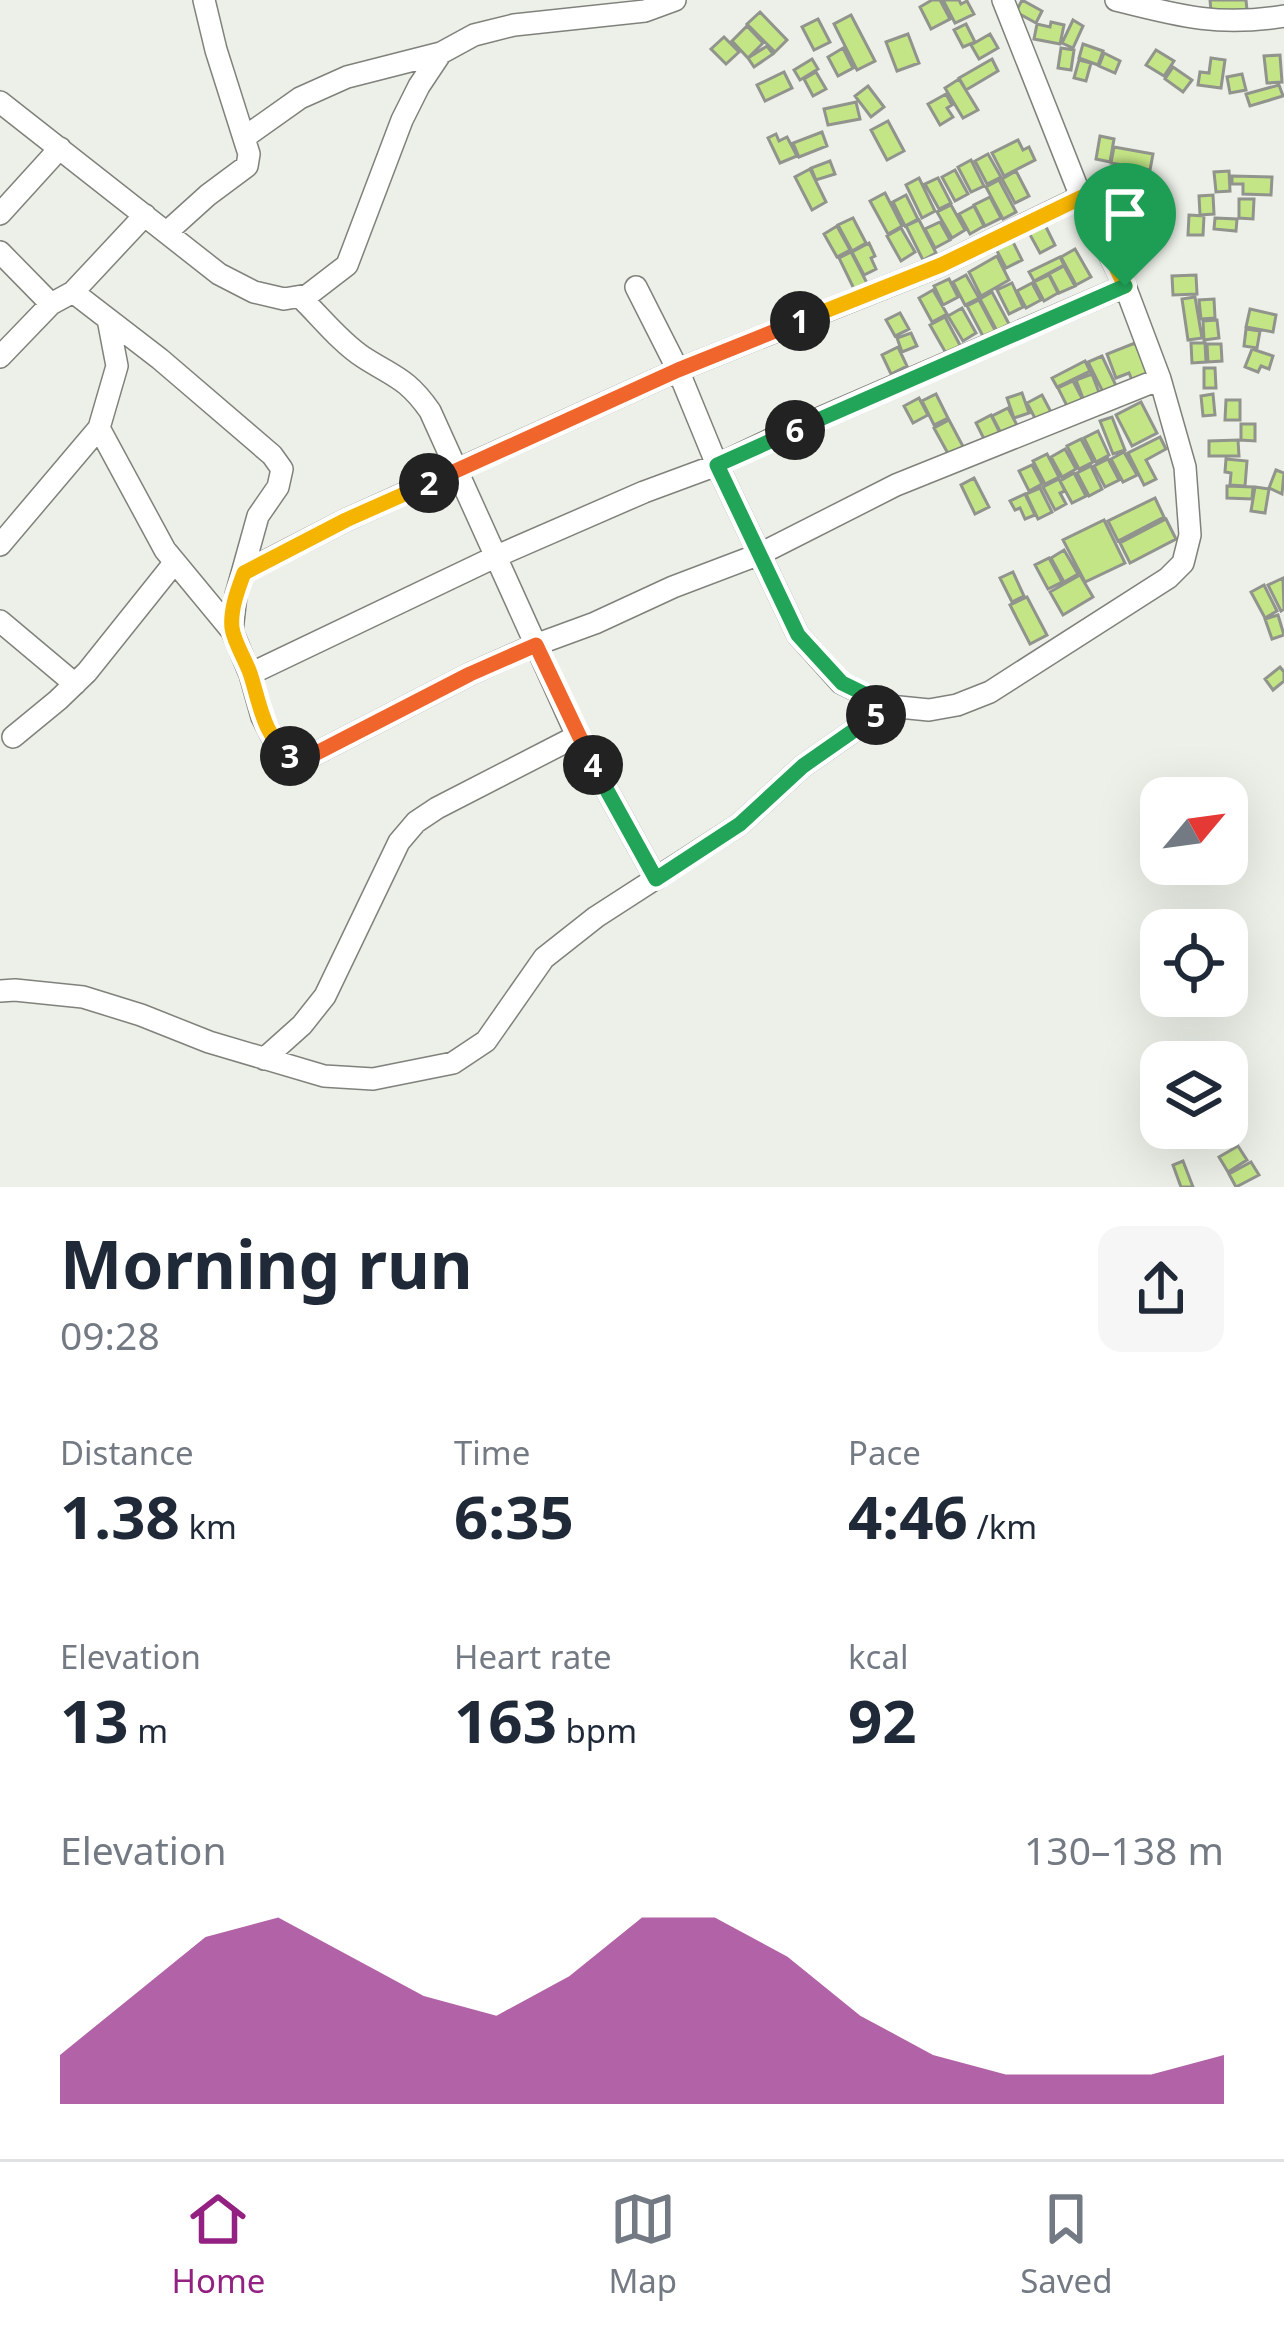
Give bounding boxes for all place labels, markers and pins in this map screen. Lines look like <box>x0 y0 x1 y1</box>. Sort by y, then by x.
pin <box>1074 163 1176 286</box>
pin: 1 <box>770 291 830 351</box>
pin: 6 <box>765 400 825 460</box>
pin: 2 <box>399 453 459 513</box>
pin: 5 <box>846 685 906 745</box>
pin: 3 <box>260 726 320 786</box>
pin: 4 <box>563 735 623 795</box>

